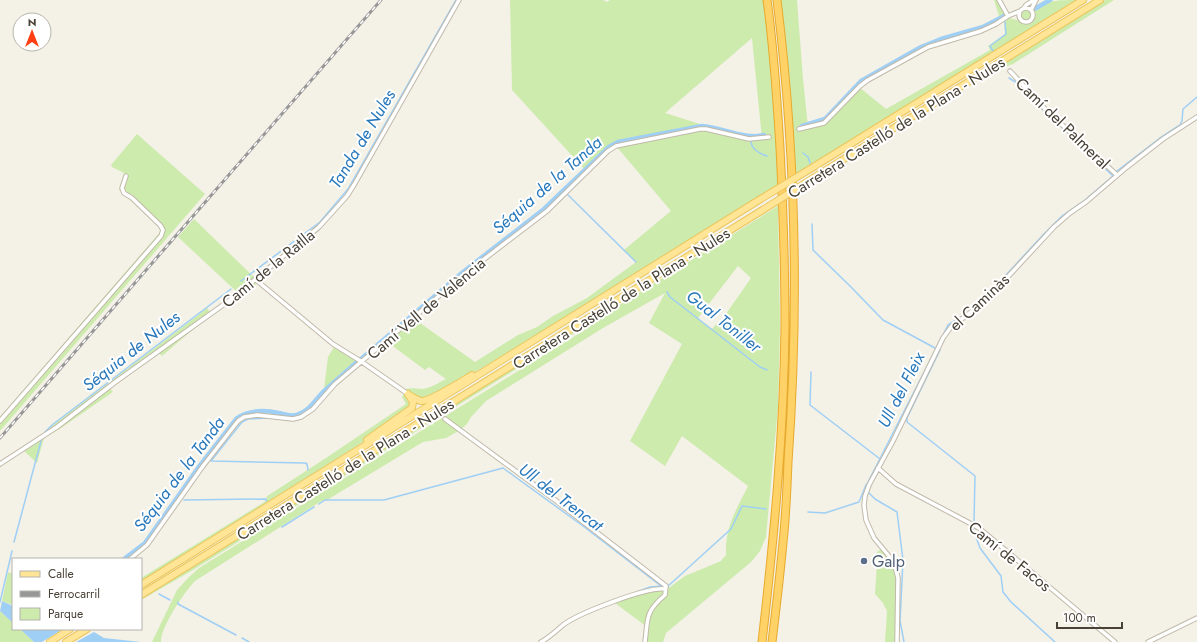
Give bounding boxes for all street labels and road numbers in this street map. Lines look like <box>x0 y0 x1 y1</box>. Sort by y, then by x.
street label: Carretera Castelló de la Plana - Nules <box>783 51 1009 204</box>
street label: Camí del Palmeral <box>1010 72 1115 174</box>
street label: Carretera Castelló de la Plana - Nules <box>508 222 734 375</box>
street label: Camí de la Ratlla <box>217 224 320 313</box>
street label: Camí Vell de València <box>362 252 491 365</box>
street label: el Caminàs <box>944 269 1014 336</box>
street label: Carretera Castelló de la Plana - Nules <box>232 393 458 546</box>
street label: Camí de Facos <box>963 516 1056 597</box>

